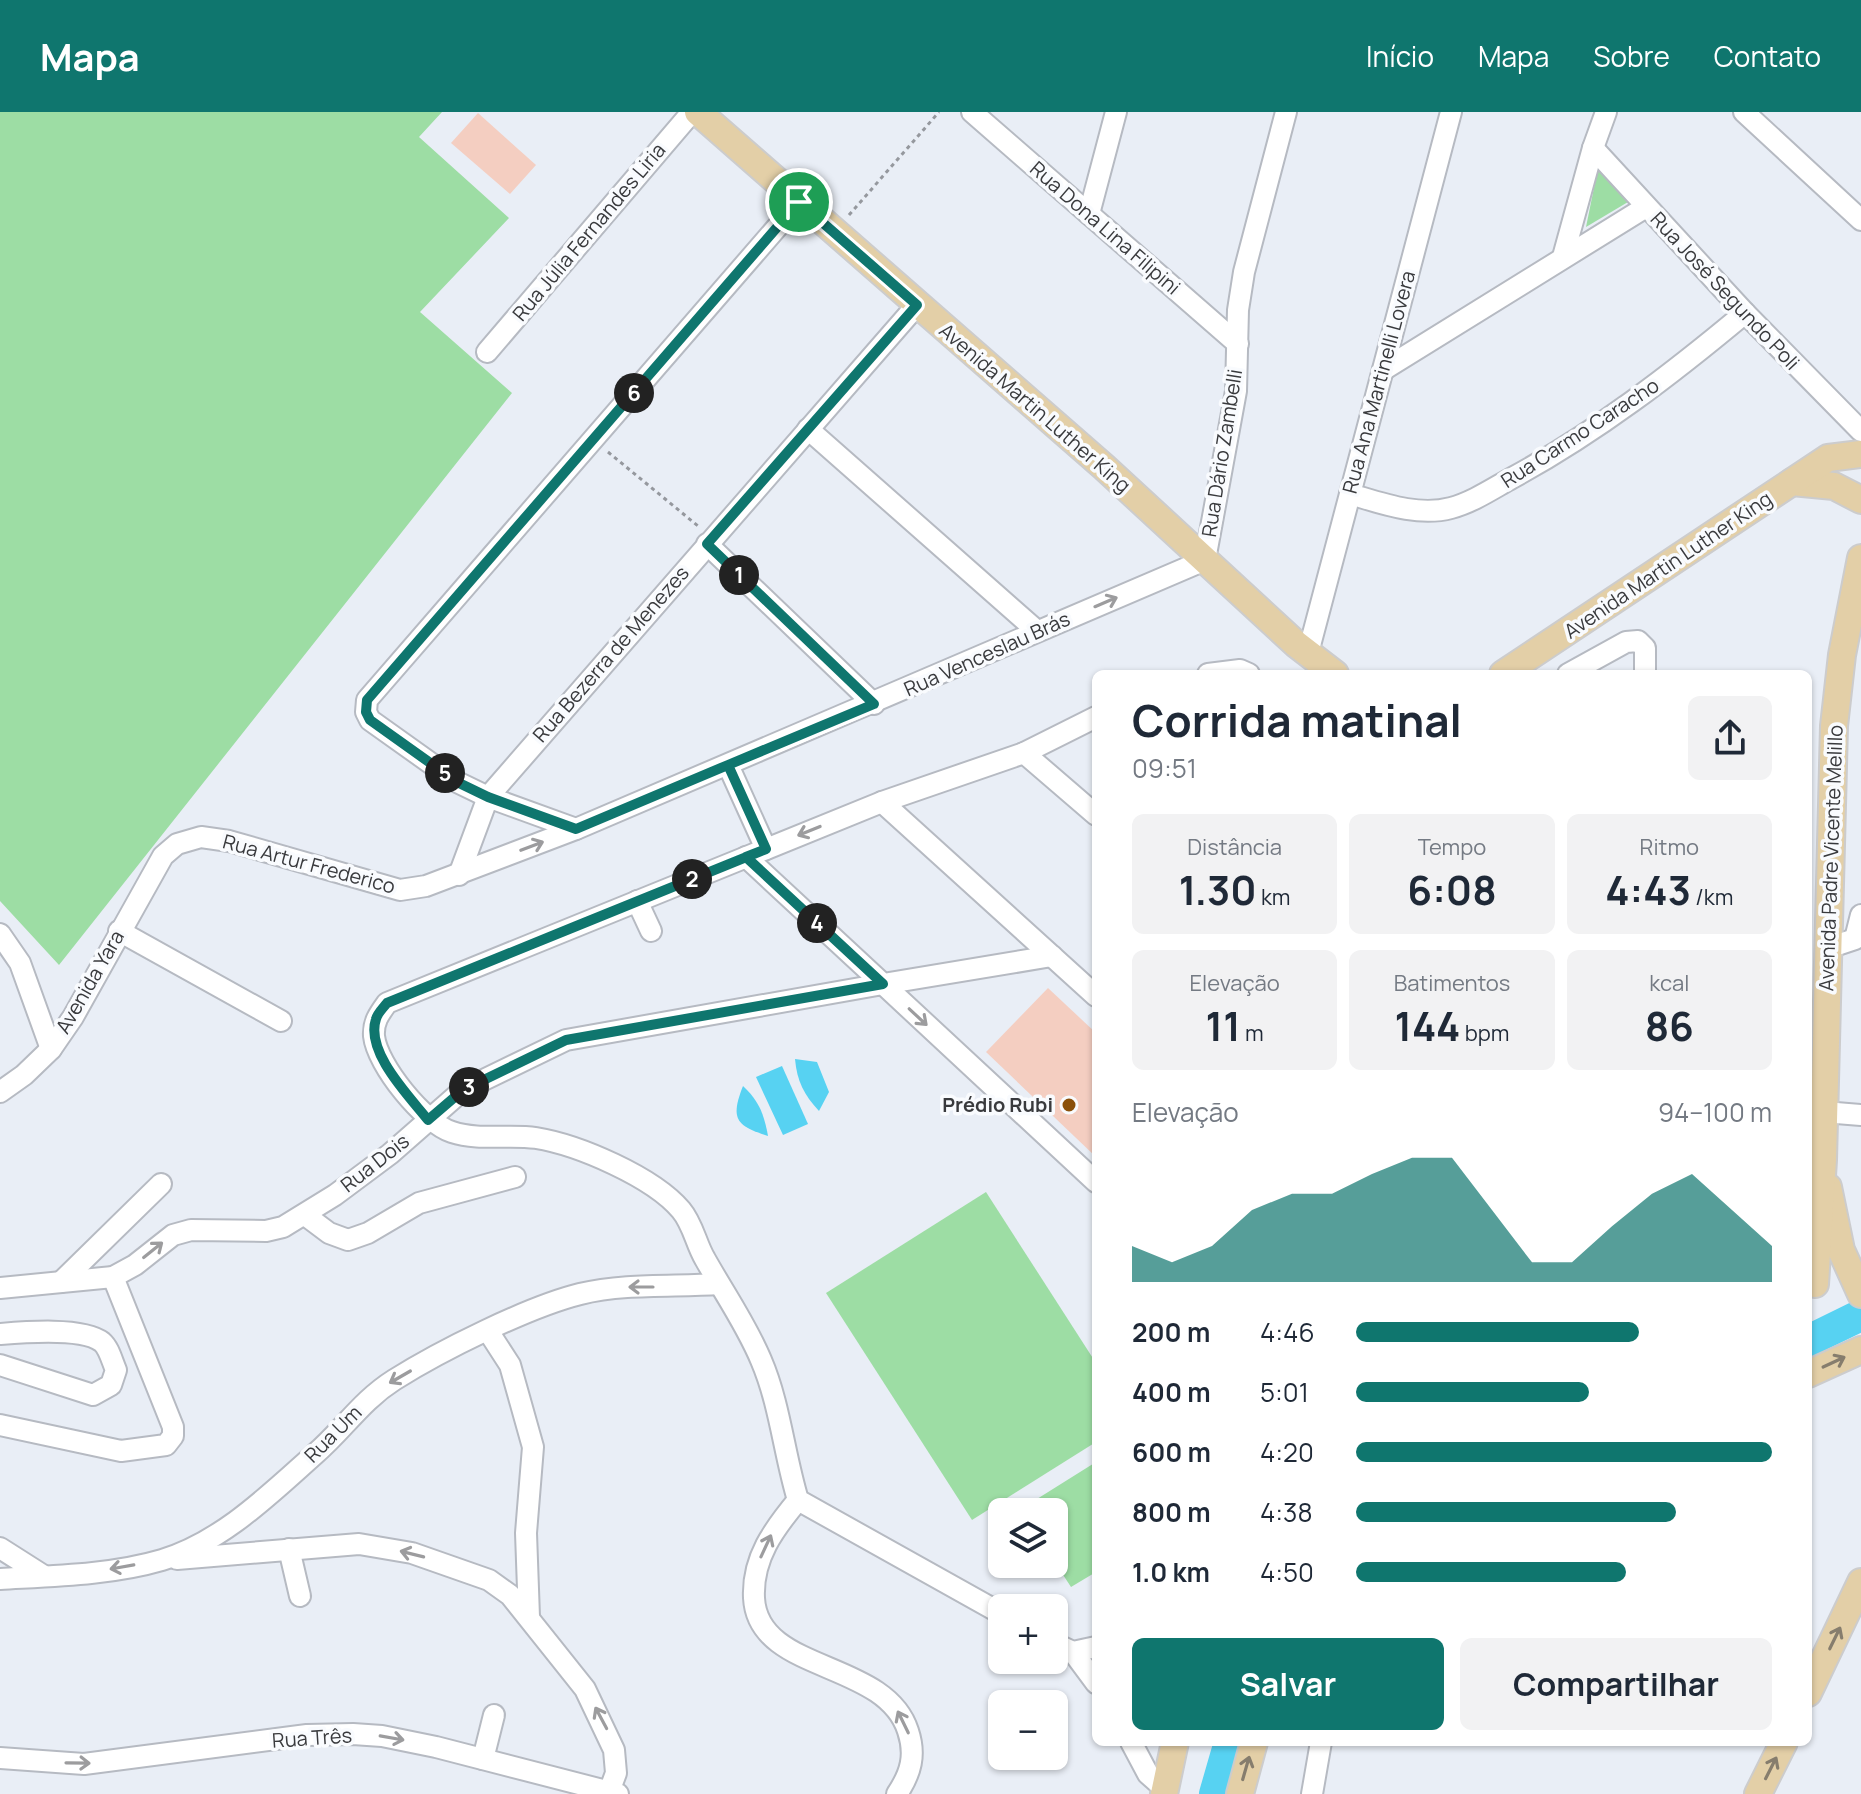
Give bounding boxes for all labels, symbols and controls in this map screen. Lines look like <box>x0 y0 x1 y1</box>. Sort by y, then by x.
text: Mapa <box>40 30 140 82</box>
text: Início <box>1366 37 1434 75</box>
text: Mapa <box>1478 37 1549 75</box>
text: Sobre <box>1593 37 1670 75</box>
text: Contato <box>1714 37 1821 75</box>
street label: Rua Júlia Fernandes Liria <box>506 137 671 326</box>
street label: Rua Dona Lina Filipini <box>1024 155 1186 300</box>
pin <box>765 168 833 236</box>
icon: arrive <box>777 180 821 224</box>
street label: Rua José Segundo Poli <box>1645 206 1806 376</box>
street label: Rua Ana Martinelli Lovera <box>1336 267 1421 496</box>
street label: Avenida Martin Luther King <box>934 317 1137 498</box>
street label: Rua Dário Zambelli <box>1195 367 1248 539</box>
street label: Rua Carmo Caracho <box>1496 371 1664 494</box>
pin: 6 <box>614 373 654 413</box>
text: 6 <box>627 378 641 408</box>
street label: Avenida Martin Luther King <box>1558 485 1777 644</box>
pin: 1 <box>719 555 759 595</box>
street label: Rua Bezerra de Menezes <box>526 560 695 748</box>
text: 1 <box>734 560 744 590</box>
one-way arrow <box>1093 594 1118 608</box>
street label: Rua Venceslau Brás <box>900 605 1074 702</box>
text: Corrida matinal <box>1132 690 1462 750</box>
button: share <box>1688 696 1772 780</box>
street label: Avenida Padre Vicente Melillo <box>1812 724 1849 992</box>
text: 09:51 <box>1132 750 1197 786</box>
pin: 5 <box>425 753 465 793</box>
text: 5 <box>439 758 451 788</box>
one-way arrow <box>797 825 822 840</box>
street label: Rua Artur Frederico <box>220 828 398 900</box>
text: Distância <box>1187 832 1282 862</box>
text: Tempo <box>1418 832 1486 862</box>
text: Ritmo <box>1640 832 1699 862</box>
one-way arrow <box>519 838 544 852</box>
pin: 2 <box>672 859 712 899</box>
text: 1.30 <box>1179 862 1257 917</box>
text: 6:08 <box>1407 862 1497 917</box>
text: 4:43 <box>1605 862 1691 917</box>
text: 2 <box>685 864 699 894</box>
text: km <box>1257 882 1290 912</box>
text: /km <box>1691 882 1733 912</box>
pin: 4 <box>797 903 837 943</box>
text: 4 <box>810 908 824 938</box>
street label: Avenida Yara <box>49 925 130 1038</box>
text: Elevação <box>1190 968 1280 998</box>
text: Batimentos <box>1394 968 1510 998</box>
text: kcal <box>1649 968 1689 998</box>
text: 11 <box>1206 998 1241 1053</box>
text: 144 <box>1395 998 1460 1053</box>
text: 86 <box>1645 998 1694 1053</box>
one-way arrow <box>908 1007 928 1025</box>
text: m <box>1241 1018 1264 1048</box>
text: bpm <box>1460 1018 1509 1048</box>
pin: 3 <box>449 1067 489 1107</box>
text: 3 <box>463 1072 475 1102</box>
place label: Prédio Rubi <box>942 1091 1053 1118</box>
text: Elevação <box>1132 1094 1239 1130</box>
text: 94–100 m <box>1658 1094 1772 1130</box>
marker: Prédio Rubi <box>1060 1096 1078 1114</box>
street label: Rua Dois <box>335 1127 415 1198</box>
one-way arrow <box>142 1241 163 1259</box>
one-way arrow <box>628 1280 655 1295</box>
text: 200 m <box>1132 1314 1210 1350</box>
text: 4:46 <box>1260 1314 1315 1350</box>
one-way arrow <box>1822 1354 1846 1369</box>
one-way arrow <box>389 1370 413 1385</box>
text: 400 m <box>1132 1374 1211 1410</box>
text: 5:01 <box>1260 1374 1309 1410</box>
street label: Rua Um <box>298 1399 367 1468</box>
text: 600 m <box>1132 1434 1211 1470</box>
text: 4:20 <box>1260 1434 1314 1470</box>
text: 800 m <box>1132 1494 1211 1530</box>
text: 4:38 <box>1260 1494 1313 1530</box>
map controls <box>988 1498 1068 1770</box>
button: layers <box>988 1498 1068 1578</box>
one-way arrow <box>759 1534 774 1558</box>
one-way arrow <box>400 1546 426 1561</box>
text: 1.0 km <box>1132 1554 1210 1590</box>
text: 4:50 <box>1260 1554 1314 1590</box>
one-way arrow <box>110 1560 135 1575</box>
button: + <box>988 1594 1068 1674</box>
one-way arrow <box>1828 1626 1843 1650</box>
button: Salvar <box>1132 1638 1444 1730</box>
button: Compartilhar <box>1460 1638 1772 1730</box>
button: − <box>988 1690 1068 1770</box>
one-way arrow <box>592 1706 608 1730</box>
one-way arrow <box>895 1710 910 1734</box>
street label: Rua Três <box>271 1721 353 1754</box>
one-way arrow <box>378 1731 404 1746</box>
one-way arrow <box>64 1755 91 1770</box>
one-way arrow <box>1239 1755 1254 1781</box>
one-way arrow <box>1764 1756 1779 1780</box>

